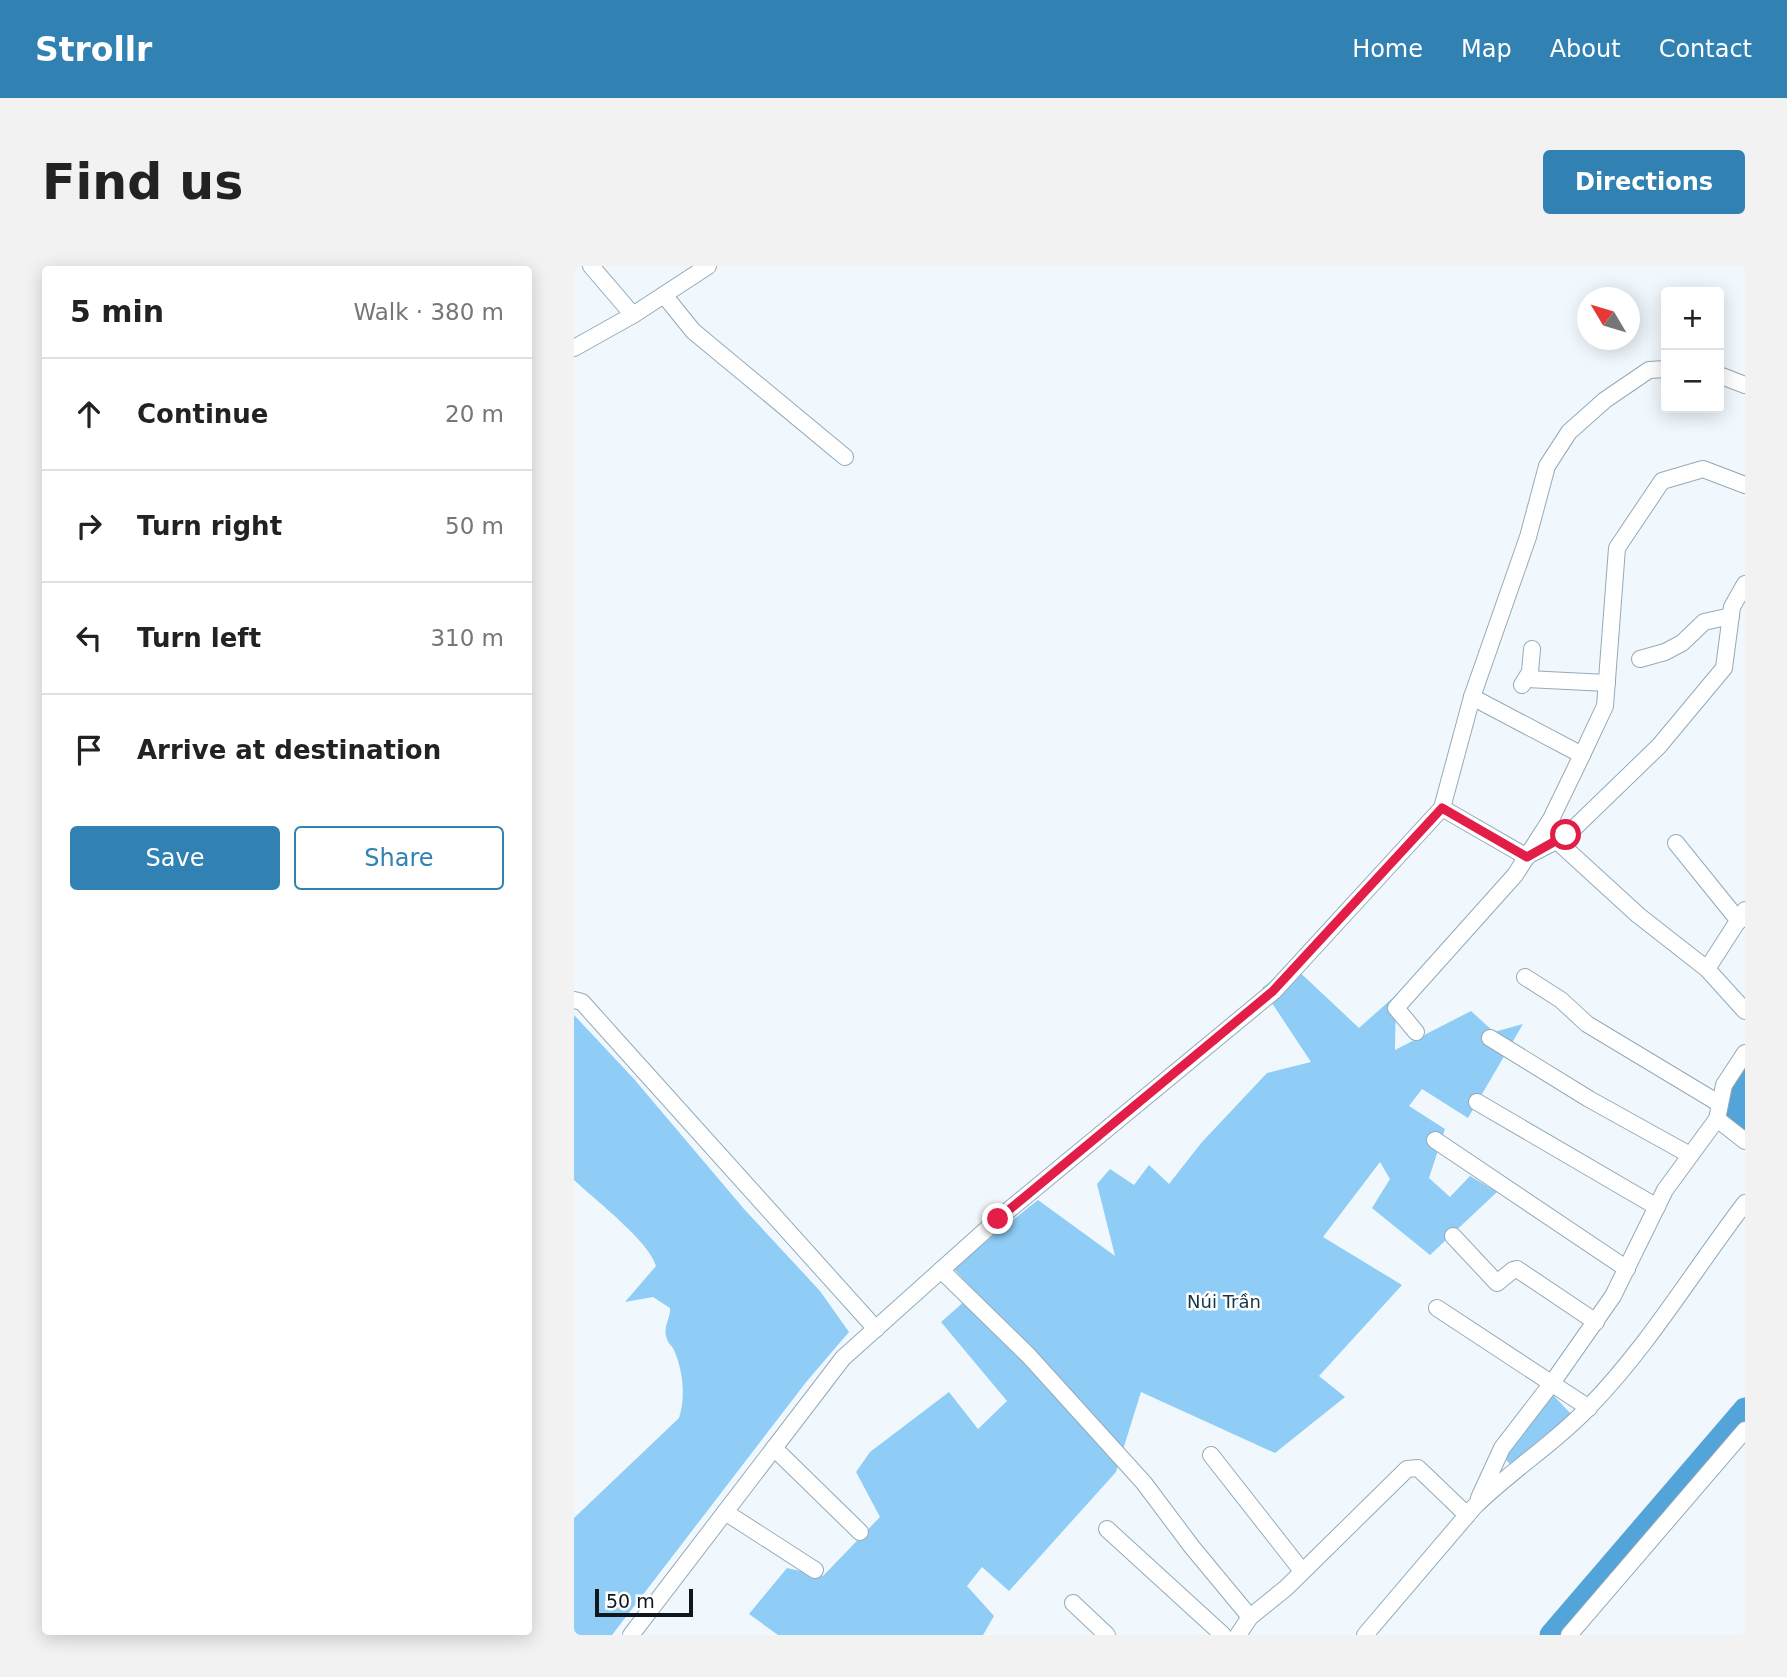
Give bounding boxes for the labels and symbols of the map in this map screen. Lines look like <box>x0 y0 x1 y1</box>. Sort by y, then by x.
north arrow <box>1577 287 1640 350</box>
route start <box>1550 819 1581 850</box>
route end <box>982 1203 1013 1234</box>
park label: Núi Trần <box>1187 1291 1261 1312</box>
scale bar <box>595 1586 693 1618</box>

